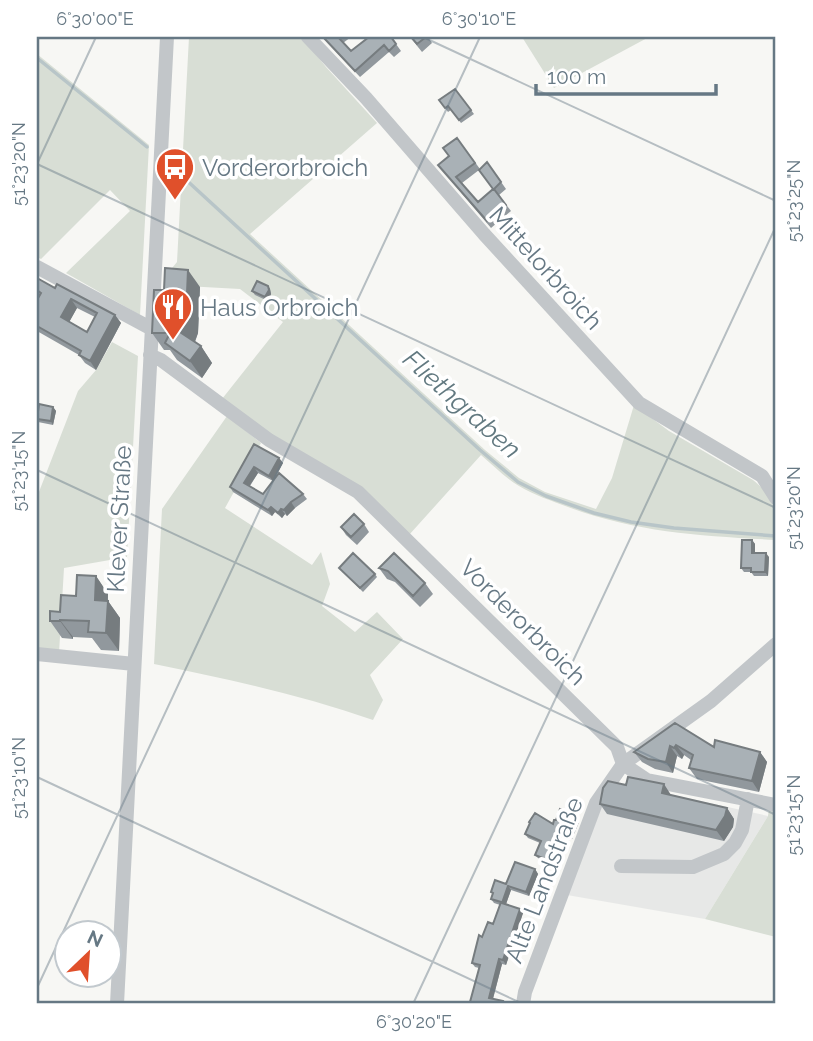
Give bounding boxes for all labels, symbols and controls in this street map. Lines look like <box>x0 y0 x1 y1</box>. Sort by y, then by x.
text: 6°30'00"E <box>56 8 134 29</box>
text: 6°30'10"E <box>442 8 516 29</box>
scale bar <box>536 52 717 96</box>
text: 100 m <box>547 64 606 89</box>
text: 51°23'20"N <box>8 122 29 206</box>
bus stop icon: Vorderorbroich <box>154 146 196 201</box>
place label: Vorderorbroich <box>202 153 368 182</box>
text: 51°23'25"N <box>783 160 804 242</box>
street label: Mittelorbroich <box>483 201 609 335</box>
restaurant icon: Haus Orbroich <box>152 286 194 341</box>
place label: Haus Orbroich <box>200 293 359 322</box>
water label: Fliethgraben <box>397 344 527 464</box>
text: 51°23'15"N <box>8 431 29 511</box>
street label: Klever Straße <box>101 445 137 593</box>
text: 51°23'20"N <box>783 466 804 550</box>
street label: Vorderorbroich <box>454 553 592 691</box>
text: 51°23'10"N <box>8 737 29 819</box>
text: 51°23'15"N <box>783 775 804 855</box>
street label: Alte Landstraße <box>499 793 589 967</box>
north arrow <box>52 918 122 988</box>
text: N <box>84 926 106 952</box>
text: 6°30'20"E <box>376 1011 452 1032</box>

